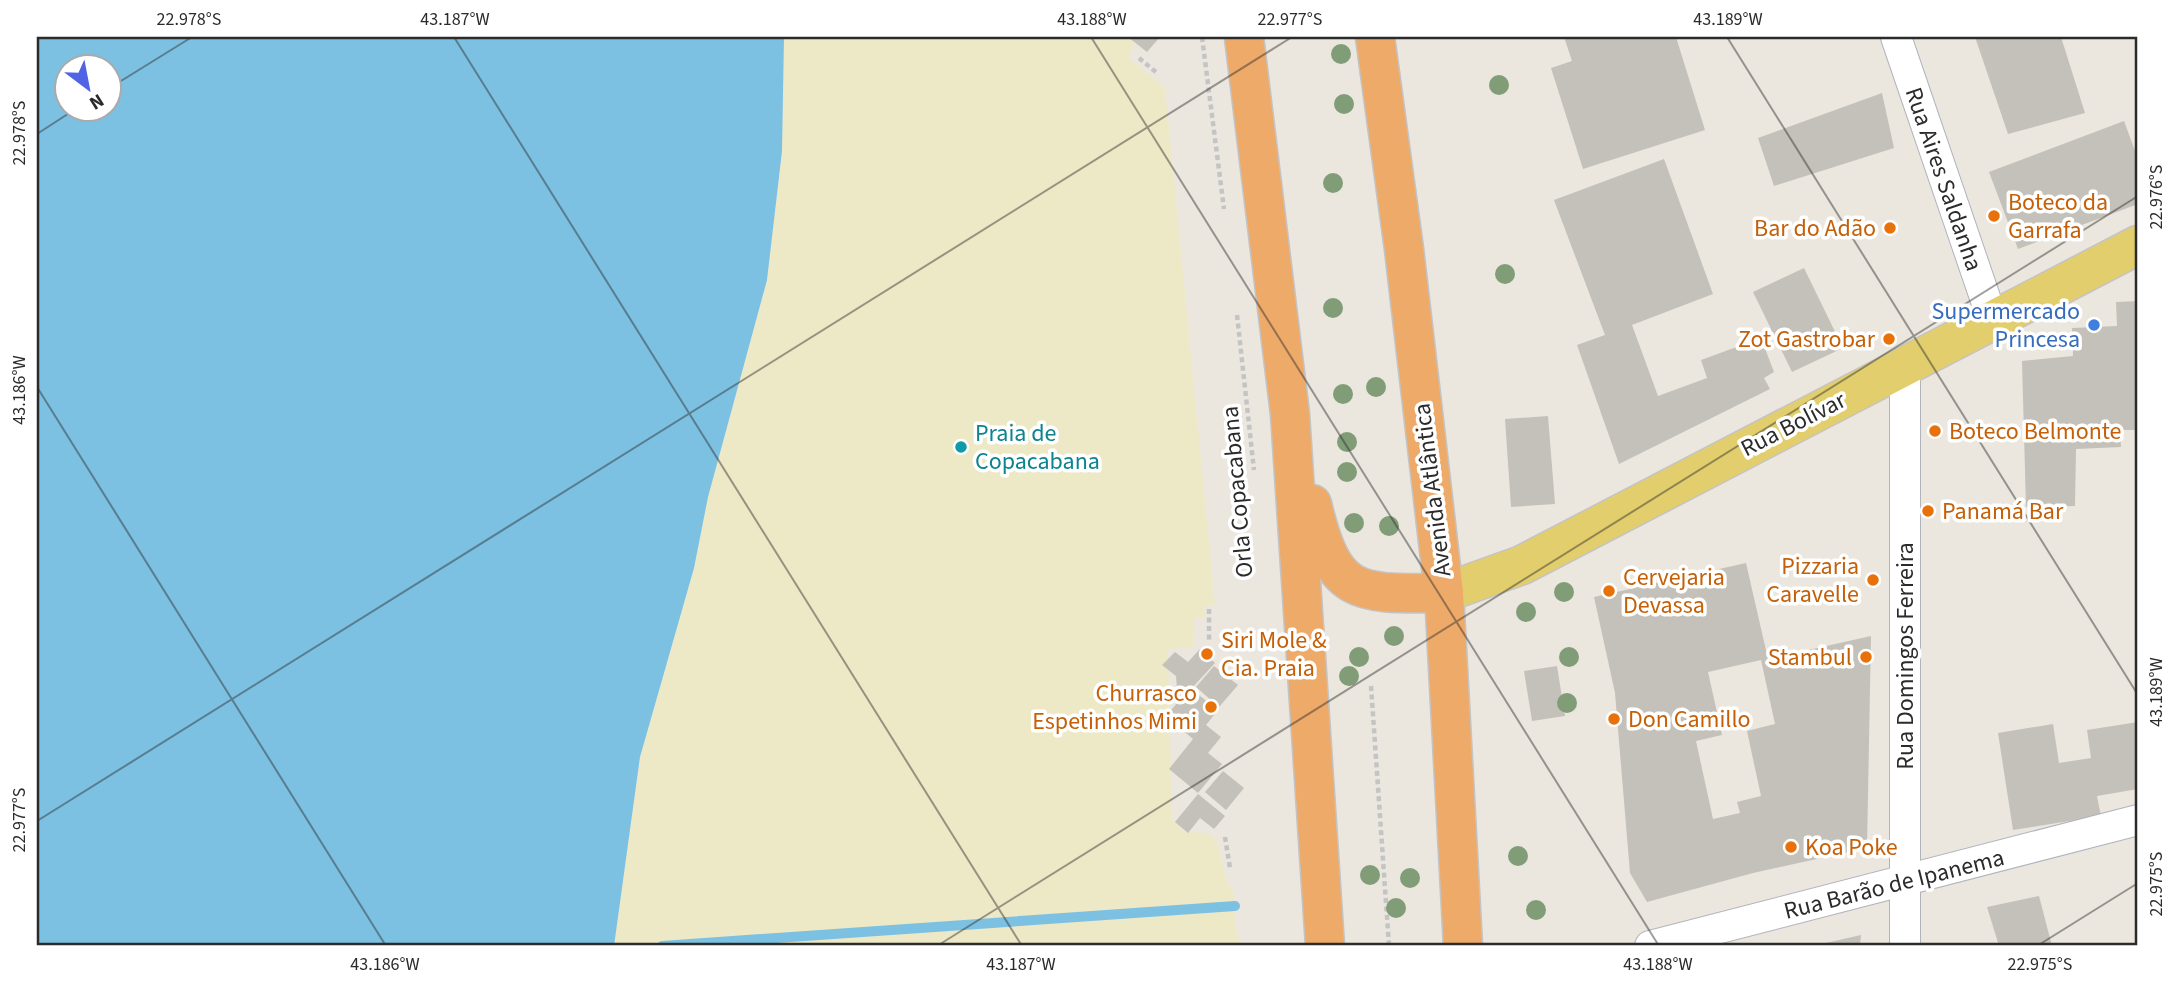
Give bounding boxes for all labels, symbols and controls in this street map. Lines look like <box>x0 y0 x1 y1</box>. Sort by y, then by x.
text: 22.978°S <box>157 7 221 32</box>
text: 43.187°W <box>420 7 490 32</box>
text: 43.188°W <box>1057 7 1127 32</box>
text: 22.977°S <box>1258 7 1322 32</box>
text: 43.189°W <box>1693 7 1763 32</box>
north arrow <box>52 52 122 122</box>
street label: Rua Aires Saldanha <box>1896 83 1991 276</box>
text: N <box>84 86 109 116</box>
text: 22.978°S <box>7 101 32 165</box>
text: 22.976°S <box>2144 165 2169 229</box>
place label: Boteco da Garrafa <box>2008 185 2108 248</box>
marker: Boteco da Garrafa <box>1986 208 2002 224</box>
place label: Bar do Adão <box>1754 211 1876 246</box>
marker: Bar do Adão <box>1882 220 1898 236</box>
place label: Supermercado Princesa <box>1932 294 2080 357</box>
marker: Supermercado Princesa <box>2086 317 2102 333</box>
place label: Zot Gastrobar <box>1738 322 1876 357</box>
marker: Zot Gastrobar <box>1881 331 1897 347</box>
text: 43.186°W <box>7 355 32 425</box>
street label: Rua Bolívar <box>1735 383 1853 466</box>
street label: Avenida Atlântica <box>1405 401 1460 578</box>
street label: Orla Copacabana <box>1213 405 1262 579</box>
place label: Boteco Belmonte <box>1949 414 2122 449</box>
place label: Praia de Copacabana <box>975 416 1100 479</box>
marker: Boteco Belmonte <box>1927 423 1943 439</box>
marker: Praia de Copacabana <box>953 439 969 455</box>
place label: Panamá Bar <box>1942 494 2064 529</box>
marker: Panamá Bar <box>1920 503 1936 519</box>
street label: Rua Domingos Ferreira <box>1888 542 1923 770</box>
place label: Pizzaria Caravelle <box>1766 549 1859 612</box>
place label: Cervejaria Devassa <box>1623 560 1725 623</box>
marker: Pizzaria Caravelle <box>1865 572 1881 588</box>
marker: Cervejaria Devassa <box>1601 583 1617 599</box>
place label: Siri Mole & Cia. Praia <box>1221 623 1327 686</box>
place label: Stambul <box>1768 640 1852 675</box>
marker: Siri Mole & Cia. Praia <box>1199 646 1215 662</box>
marker: Stambul <box>1858 649 1874 665</box>
text: 43.189°W <box>2144 657 2169 727</box>
place label: Churrasco Espetinhos Mimi <box>1032 676 1197 739</box>
marker: Churrasco Espetinhos Mimi <box>1203 699 1219 715</box>
place label: Don Camillo <box>1628 702 1751 737</box>
marker: Don Camillo <box>1606 711 1622 727</box>
text: 22.977°S <box>7 788 32 852</box>
place label: Koa Poke <box>1805 830 1898 865</box>
marker: Koa Poke <box>1783 839 1799 855</box>
street label: Rua Barão de Ipanema <box>1780 840 2008 929</box>
text: 22.975°S <box>2144 852 2169 916</box>
text: 43.186°W <box>350 952 420 977</box>
text: 43.187°W <box>986 952 1056 977</box>
text: 43.188°W <box>1623 952 1693 977</box>
text: 22.975°S <box>2008 952 2072 977</box>

